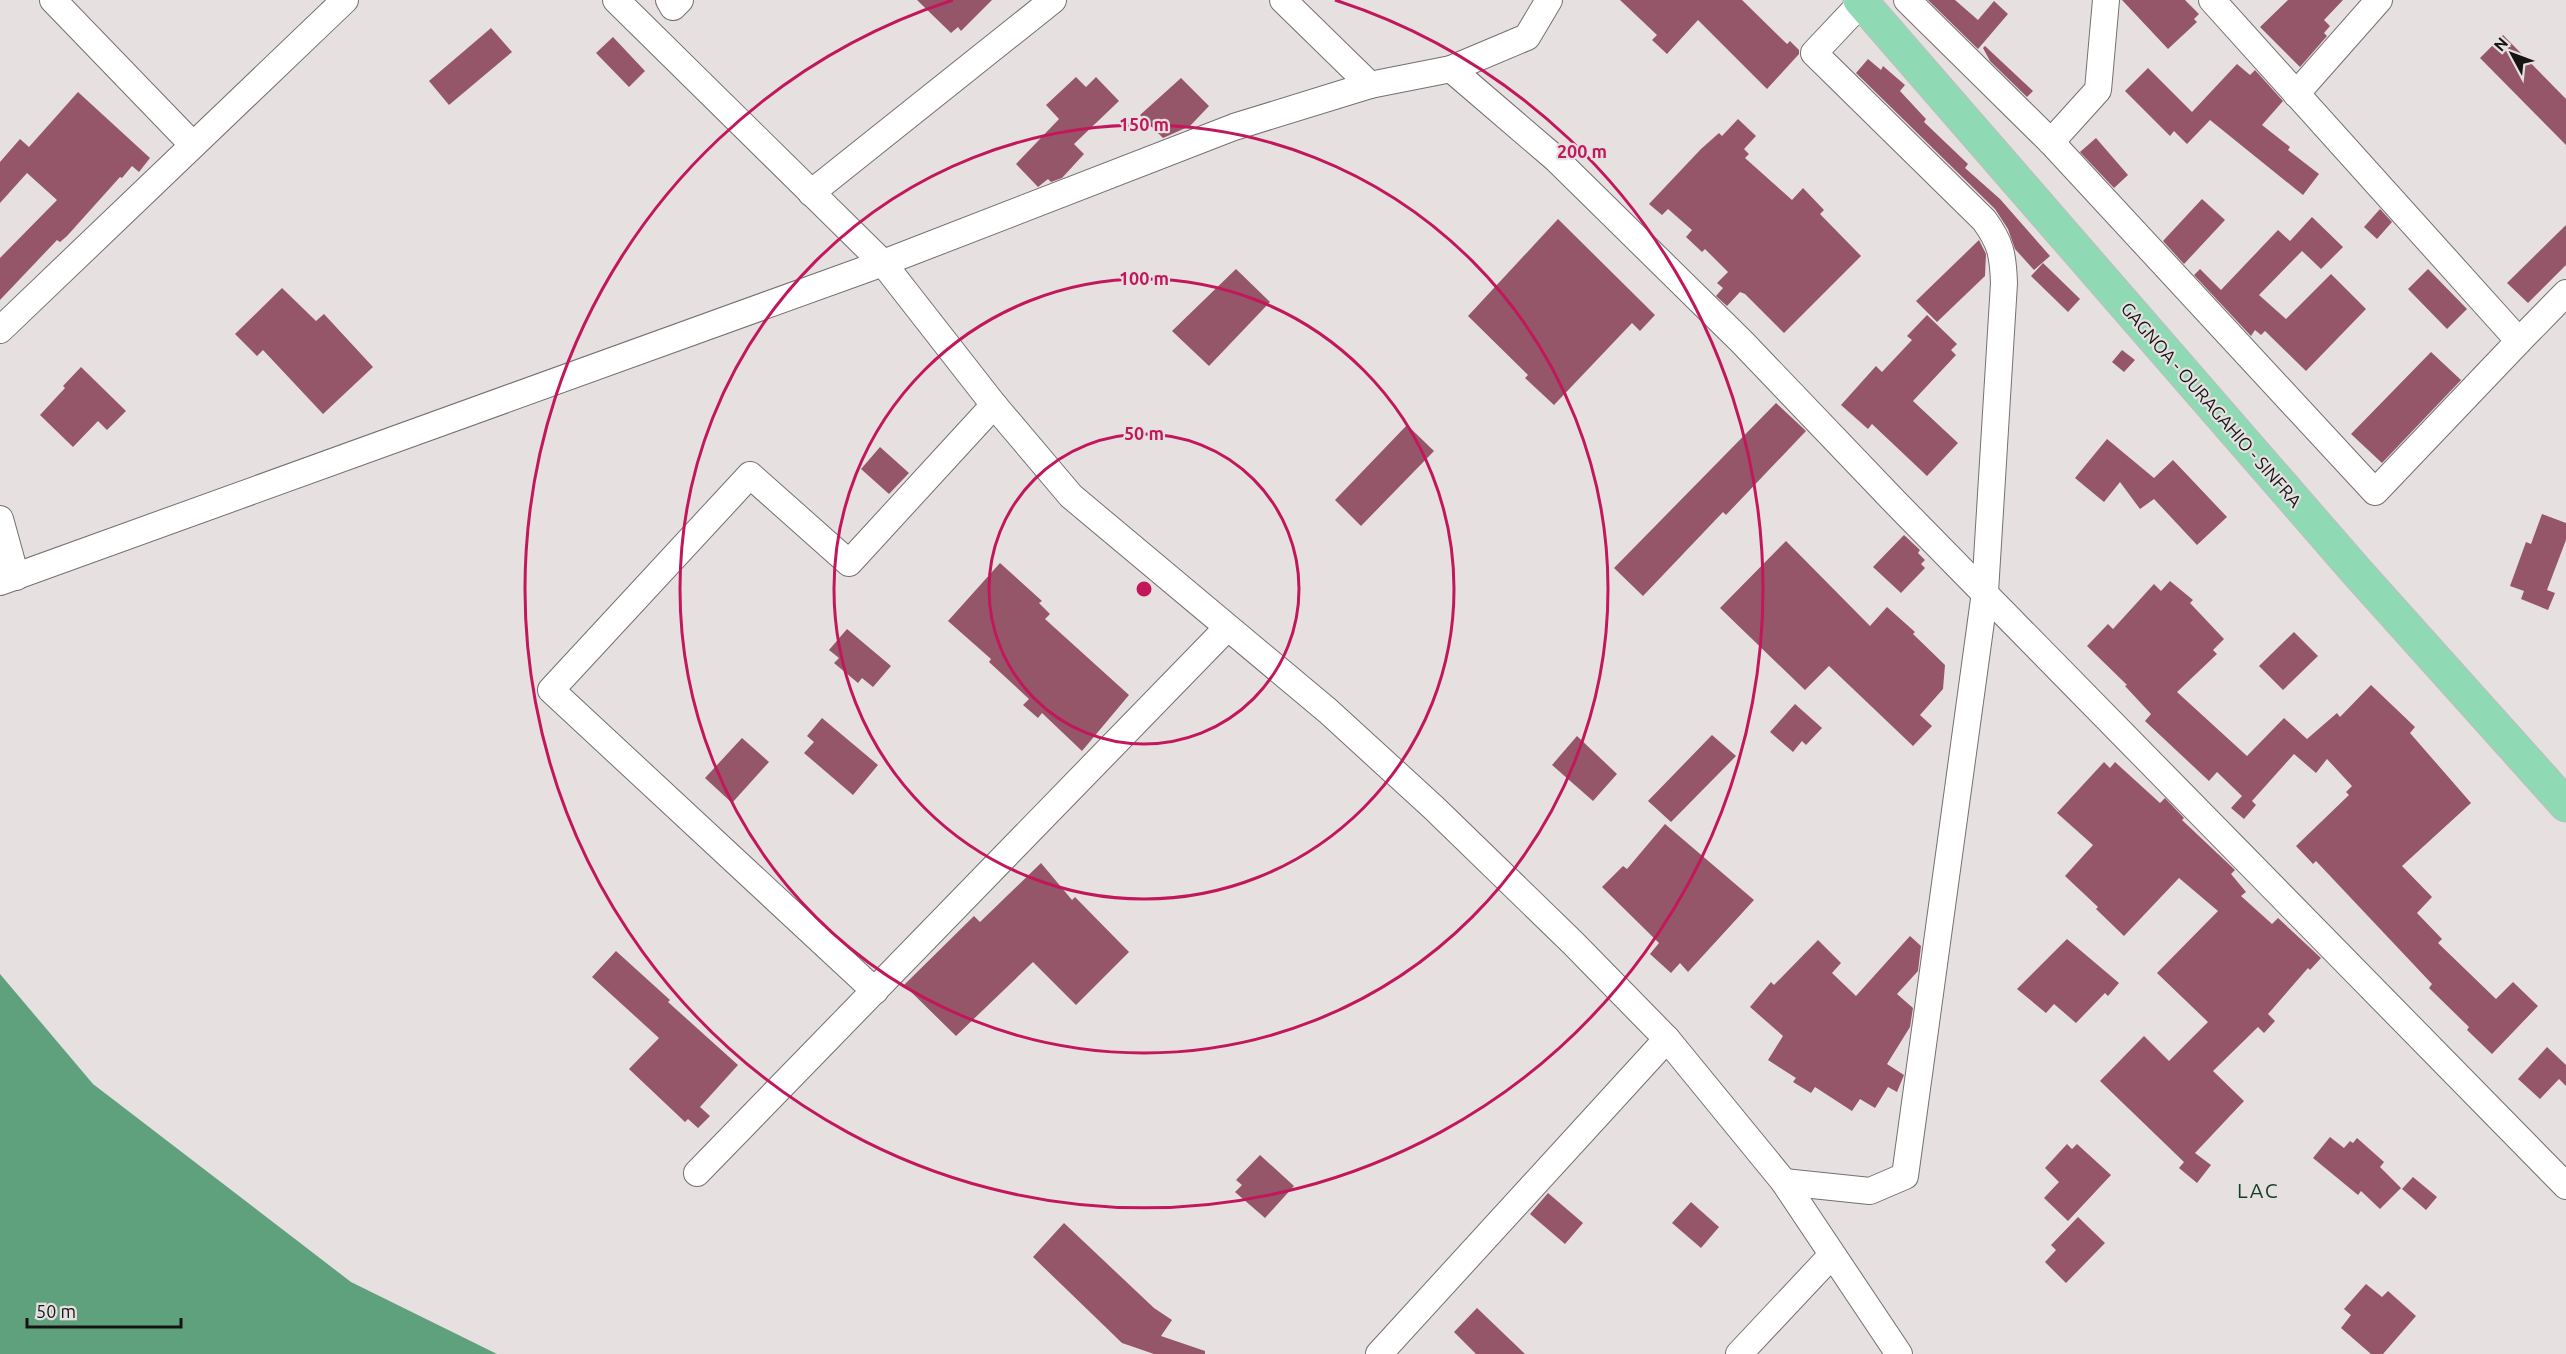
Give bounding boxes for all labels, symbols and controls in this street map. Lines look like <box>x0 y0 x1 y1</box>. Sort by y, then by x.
north arrow <box>2482 24 2542 84</box>
text: N <box>2490 34 2511 55</box>
text: 150 m <box>1119 114 1169 134</box>
text: 200 m <box>1557 141 1607 161</box>
text: 100 m <box>1119 268 1169 288</box>
street label: GAGNOA - OURAGAHIO - SINFRA <box>2117 298 2306 511</box>
text: 50 m <box>1124 423 1164 443</box>
centre of rings <box>1134 579 1154 599</box>
district label: LAC <box>2237 1178 2279 1202</box>
scale bar <box>27 1291 182 1329</box>
text: 50 m <box>36 1301 76 1321</box>

